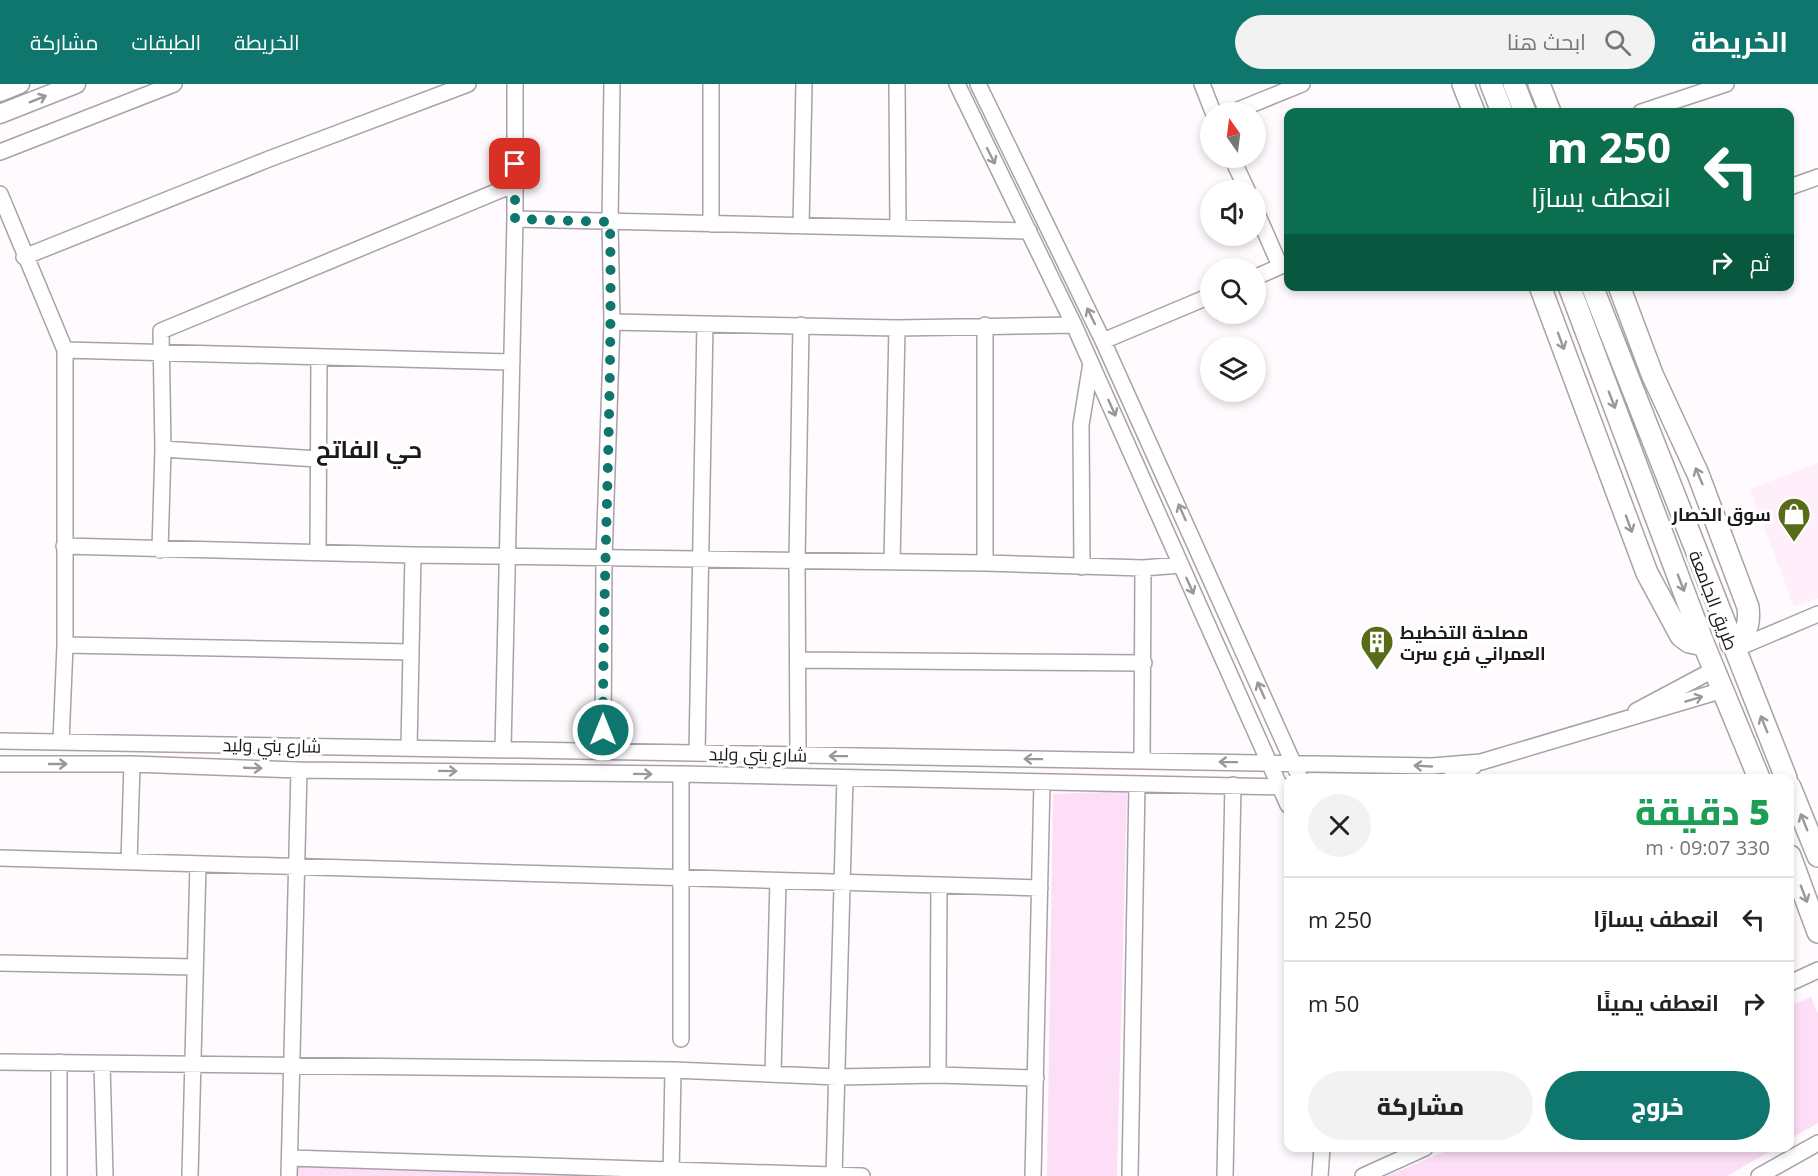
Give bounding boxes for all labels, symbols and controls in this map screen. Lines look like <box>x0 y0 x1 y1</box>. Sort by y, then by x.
search box <box>1235 15 1655 69</box>
text: الخريطة <box>1691 22 1788 60</box>
text: ابحث هنا <box>1507 26 1586 56</box>
icon: search <box>1601 26 1634 59</box>
text: مشاركة <box>30 28 99 56</box>
text: الطبقات <box>132 28 201 56</box>
text: الخريطة <box>234 28 300 56</box>
one-way arrow <box>28 93 47 104</box>
north arrow <box>1200 102 1266 168</box>
map controls <box>1200 102 1266 402</box>
text: 250 m <box>1547 118 1671 175</box>
icon: left <box>1692 132 1770 210</box>
pin <box>489 138 540 189</box>
icon: arrive <box>498 147 531 180</box>
one-way arrow <box>985 147 997 164</box>
text: انعطف يسارًا <box>1531 178 1671 215</box>
button: sound <box>1200 180 1266 246</box>
icon: right <box>1705 246 1738 279</box>
text: ثم <box>1750 247 1770 277</box>
button: search <box>1200 258 1266 324</box>
one-way arrow <box>1085 308 1096 326</box>
one-way arrow <box>1556 331 1567 350</box>
button: layers <box>1200 336 1266 402</box>
one-way arrow <box>1607 390 1618 409</box>
one-way arrow <box>1106 398 1118 416</box>
district label: حي الفاتح <box>316 432 422 469</box>
one-way arrow <box>1692 468 1704 486</box>
shop icon: سوق الخصار <box>1776 496 1812 543</box>
place label: سوق الخصار <box>1671 502 1771 526</box>
one-way arrow <box>1175 504 1187 522</box>
one-way arrow <box>1624 514 1635 533</box>
street label: طريق الجامعة <box>1683 547 1744 654</box>
one-way arrow <box>1676 573 1687 591</box>
one-way arrow <box>1186 577 1197 595</box>
place label: مصلحة التخطيط العمراني فرع سرت <box>1400 620 1546 669</box>
building icon: مصلحة التخطيط العمراني فرع سرت <box>1359 624 1395 671</box>
one-way arrow <box>1255 682 1266 700</box>
one-way arrow <box>1684 693 1703 704</box>
position arrow <box>571 698 635 762</box>
one-way arrow <box>1758 716 1769 734</box>
street label: شارع بني وليد <box>222 732 322 761</box>
street label: شارع بني وليد <box>708 741 808 770</box>
one-way arrow <box>828 750 848 762</box>
one-way arrow <box>1023 753 1043 764</box>
one-way arrow <box>1218 756 1238 768</box>
one-way arrow <box>48 758 68 770</box>
one-way arrow <box>1413 760 1433 771</box>
one-way arrow <box>243 763 263 774</box>
one-way arrow <box>438 765 458 777</box>
one-way arrow <box>633 768 653 780</box>
text: 5 دقيقة <box>1635 787 1770 836</box>
button: close <box>1308 794 1371 857</box>
one-way arrow <box>1798 813 1809 831</box>
text: 330 m · 09:07 <box>1645 834 1770 861</box>
one-way arrow <box>1799 884 1810 903</box>
text: انعطف يسارًا <box>1593 903 1719 933</box>
icon: left <box>1737 903 1770 936</box>
text: 250 m <box>1308 904 1372 934</box>
text: انعطف يمينًا <box>1596 987 1719 1017</box>
icon: right <box>1737 987 1770 1020</box>
text: 50 m <box>1308 988 1359 1018</box>
button: مشاركة <box>1308 1071 1533 1140</box>
button: خروج <box>1545 1071 1770 1140</box>

